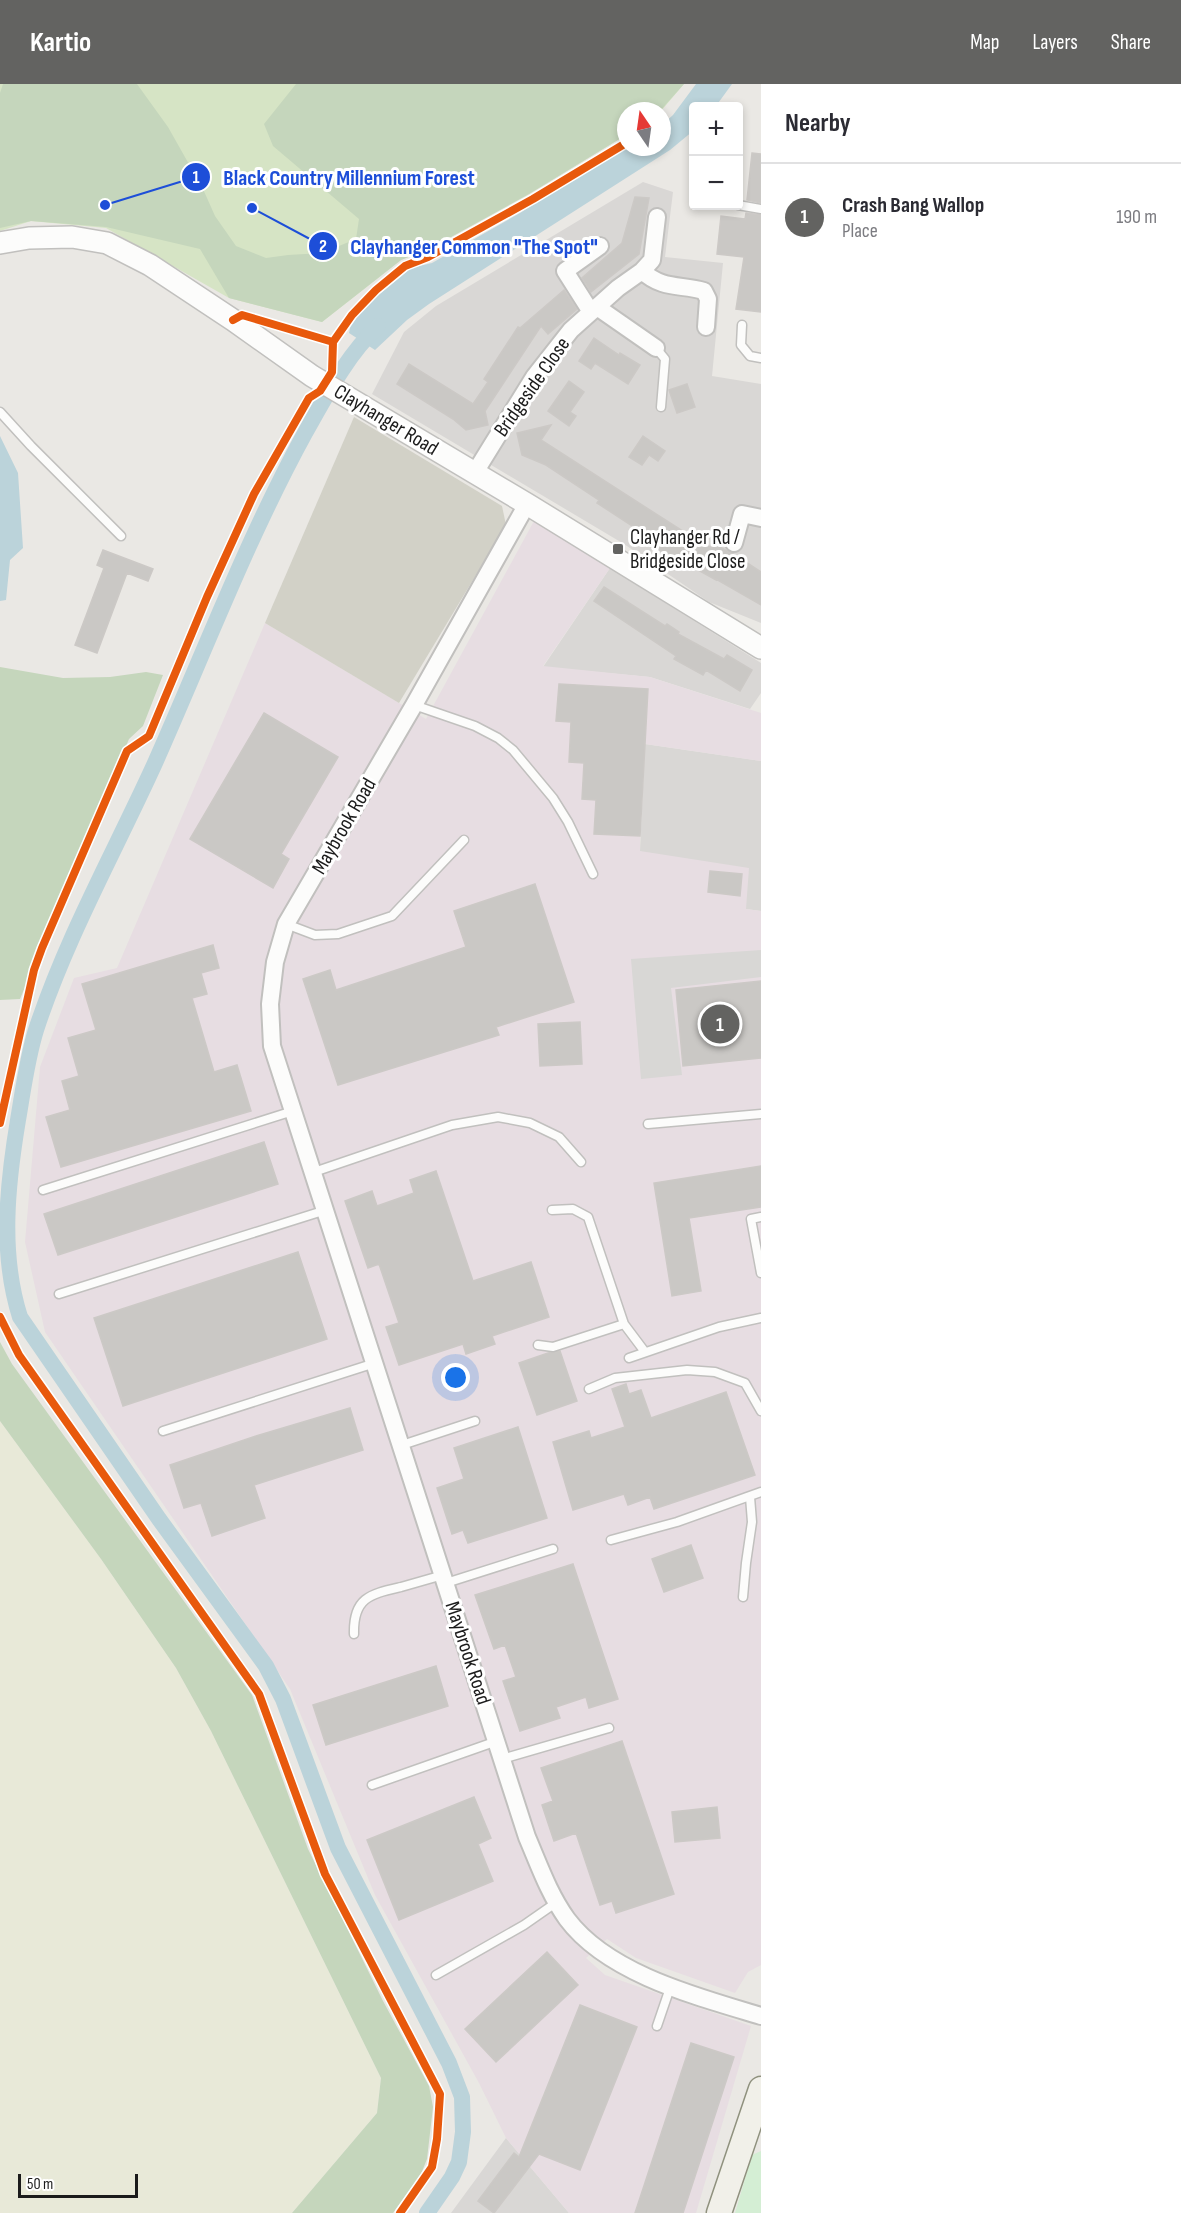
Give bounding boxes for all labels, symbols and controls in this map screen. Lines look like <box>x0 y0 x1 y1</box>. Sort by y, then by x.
text: Kartio <box>30 26 91 59</box>
text: Map <box>970 30 999 55</box>
text: Layers <box>1032 30 1078 55</box>
text: Share <box>1111 30 1151 55</box>
north arrow <box>617 102 671 156</box>
map controls <box>689 102 743 210</box>
button: + <box>689 102 743 156</box>
text: Nearby <box>785 108 851 139</box>
button: − <box>689 156 743 210</box>
callout: Black Country Millennium Forest <box>181 157 486 197</box>
text: Black Country Millennium Forest <box>223 165 475 192</box>
text: 1 <box>192 167 200 188</box>
text: Crash Bang Wallop <box>842 192 984 219</box>
text: 1 <box>801 205 808 229</box>
text: 190 m <box>1116 205 1157 229</box>
text: Place <box>842 219 878 243</box>
callout: Clayhanger Common "The Spot" <box>308 226 610 266</box>
text: Clayhanger Common "The Spot" <box>350 234 598 261</box>
text: 2 <box>319 236 327 257</box>
street label: Bridgeside Close <box>489 333 575 441</box>
street label: Clayhanger Road <box>329 379 443 461</box>
place label: Clayhanger Rd / Bridgeside Close <box>630 525 746 574</box>
marker: Clayhanger Rd / Bridgeside Close <box>611 542 625 556</box>
street label: Maybrook Road <box>306 774 382 878</box>
pin: 1 <box>700 1002 740 1046</box>
your location <box>441 1363 470 1392</box>
street label: Maybrook Road <box>440 1598 496 1708</box>
scale bar <box>18 2171 138 2198</box>
text: 50 m <box>27 2175 53 2194</box>

